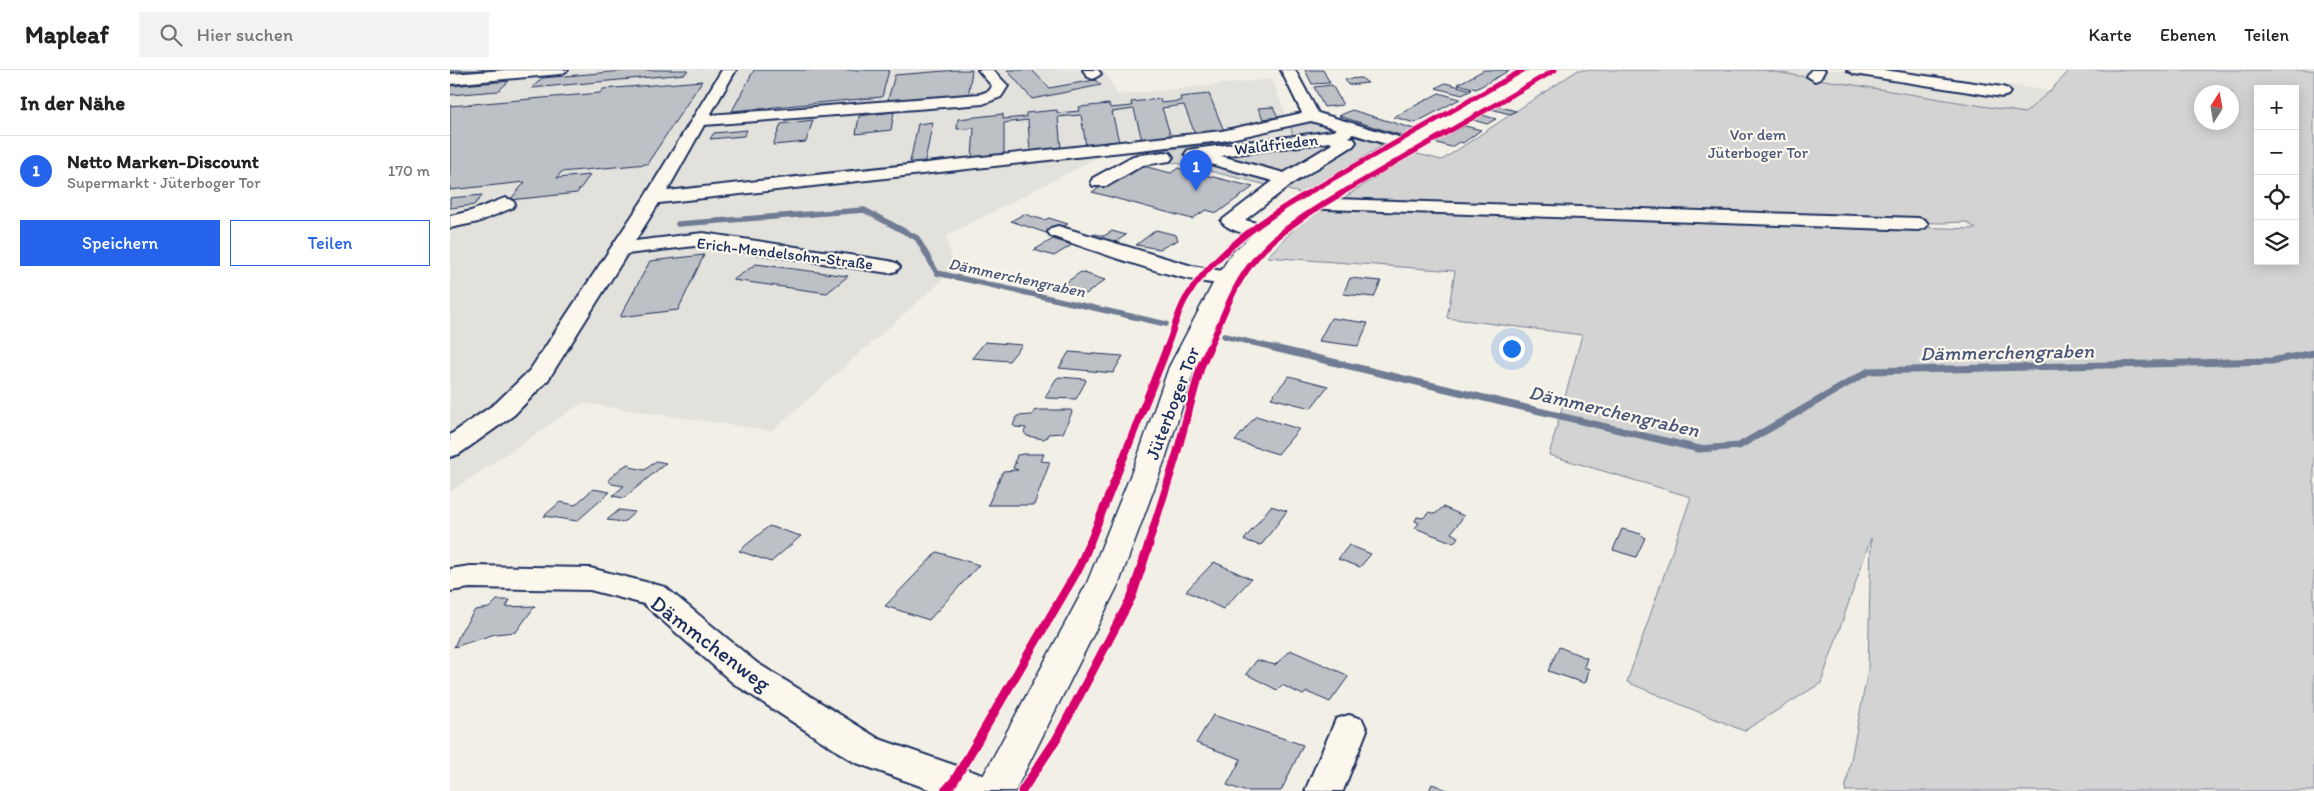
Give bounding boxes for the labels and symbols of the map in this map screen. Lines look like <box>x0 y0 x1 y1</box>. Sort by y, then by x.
north arrow <box>2194 85 2239 130</box>
park label: Vor dem Jüterboger Tor <box>1708 125 1809 162</box>
street label: Waldfrieden <box>1233 130 1319 159</box>
pin: 1 <box>1180 150 1212 191</box>
street label: Erich-Mendelsohn-Straße <box>696 233 874 274</box>
water label: Dämmerchengraben <box>947 254 1087 301</box>
your location <box>1499 336 1525 362</box>
water label: Dämmerchengraben <box>1920 338 2095 366</box>
street label: Jüterboger Tor <box>1140 343 1205 463</box>
water label: Dämmerchengraben <box>1527 380 1702 442</box>
street label: Dämmchenweg <box>645 589 777 698</box>

